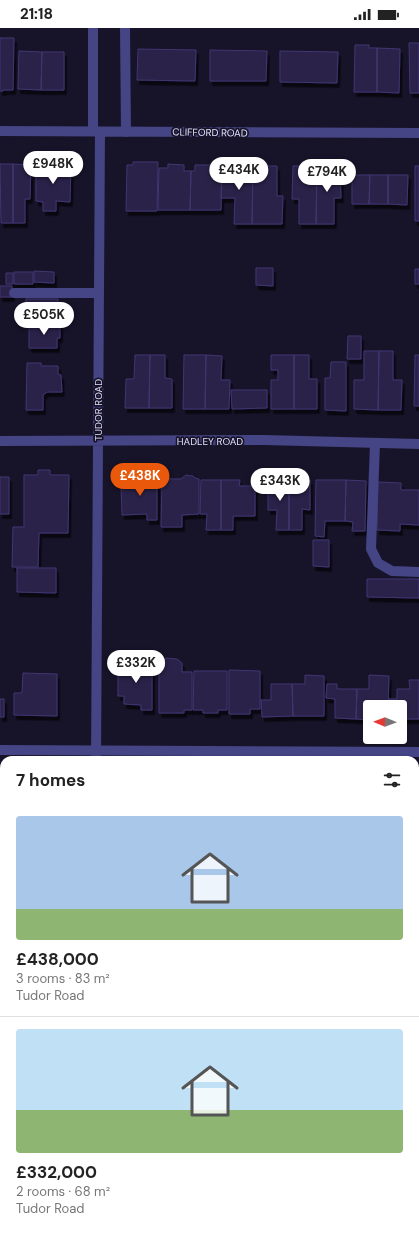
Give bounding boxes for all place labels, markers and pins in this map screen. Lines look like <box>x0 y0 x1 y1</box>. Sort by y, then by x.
pin: £948K <box>25 151 81 185</box>
pin: £434K <box>211 157 267 191</box>
pin: £794K <box>299 159 355 193</box>
pin: £505K <box>16 302 72 336</box>
pin: £438K <box>112 463 168 497</box>
pin: £343K <box>252 468 308 502</box>
pin: £332K <box>108 650 164 684</box>

